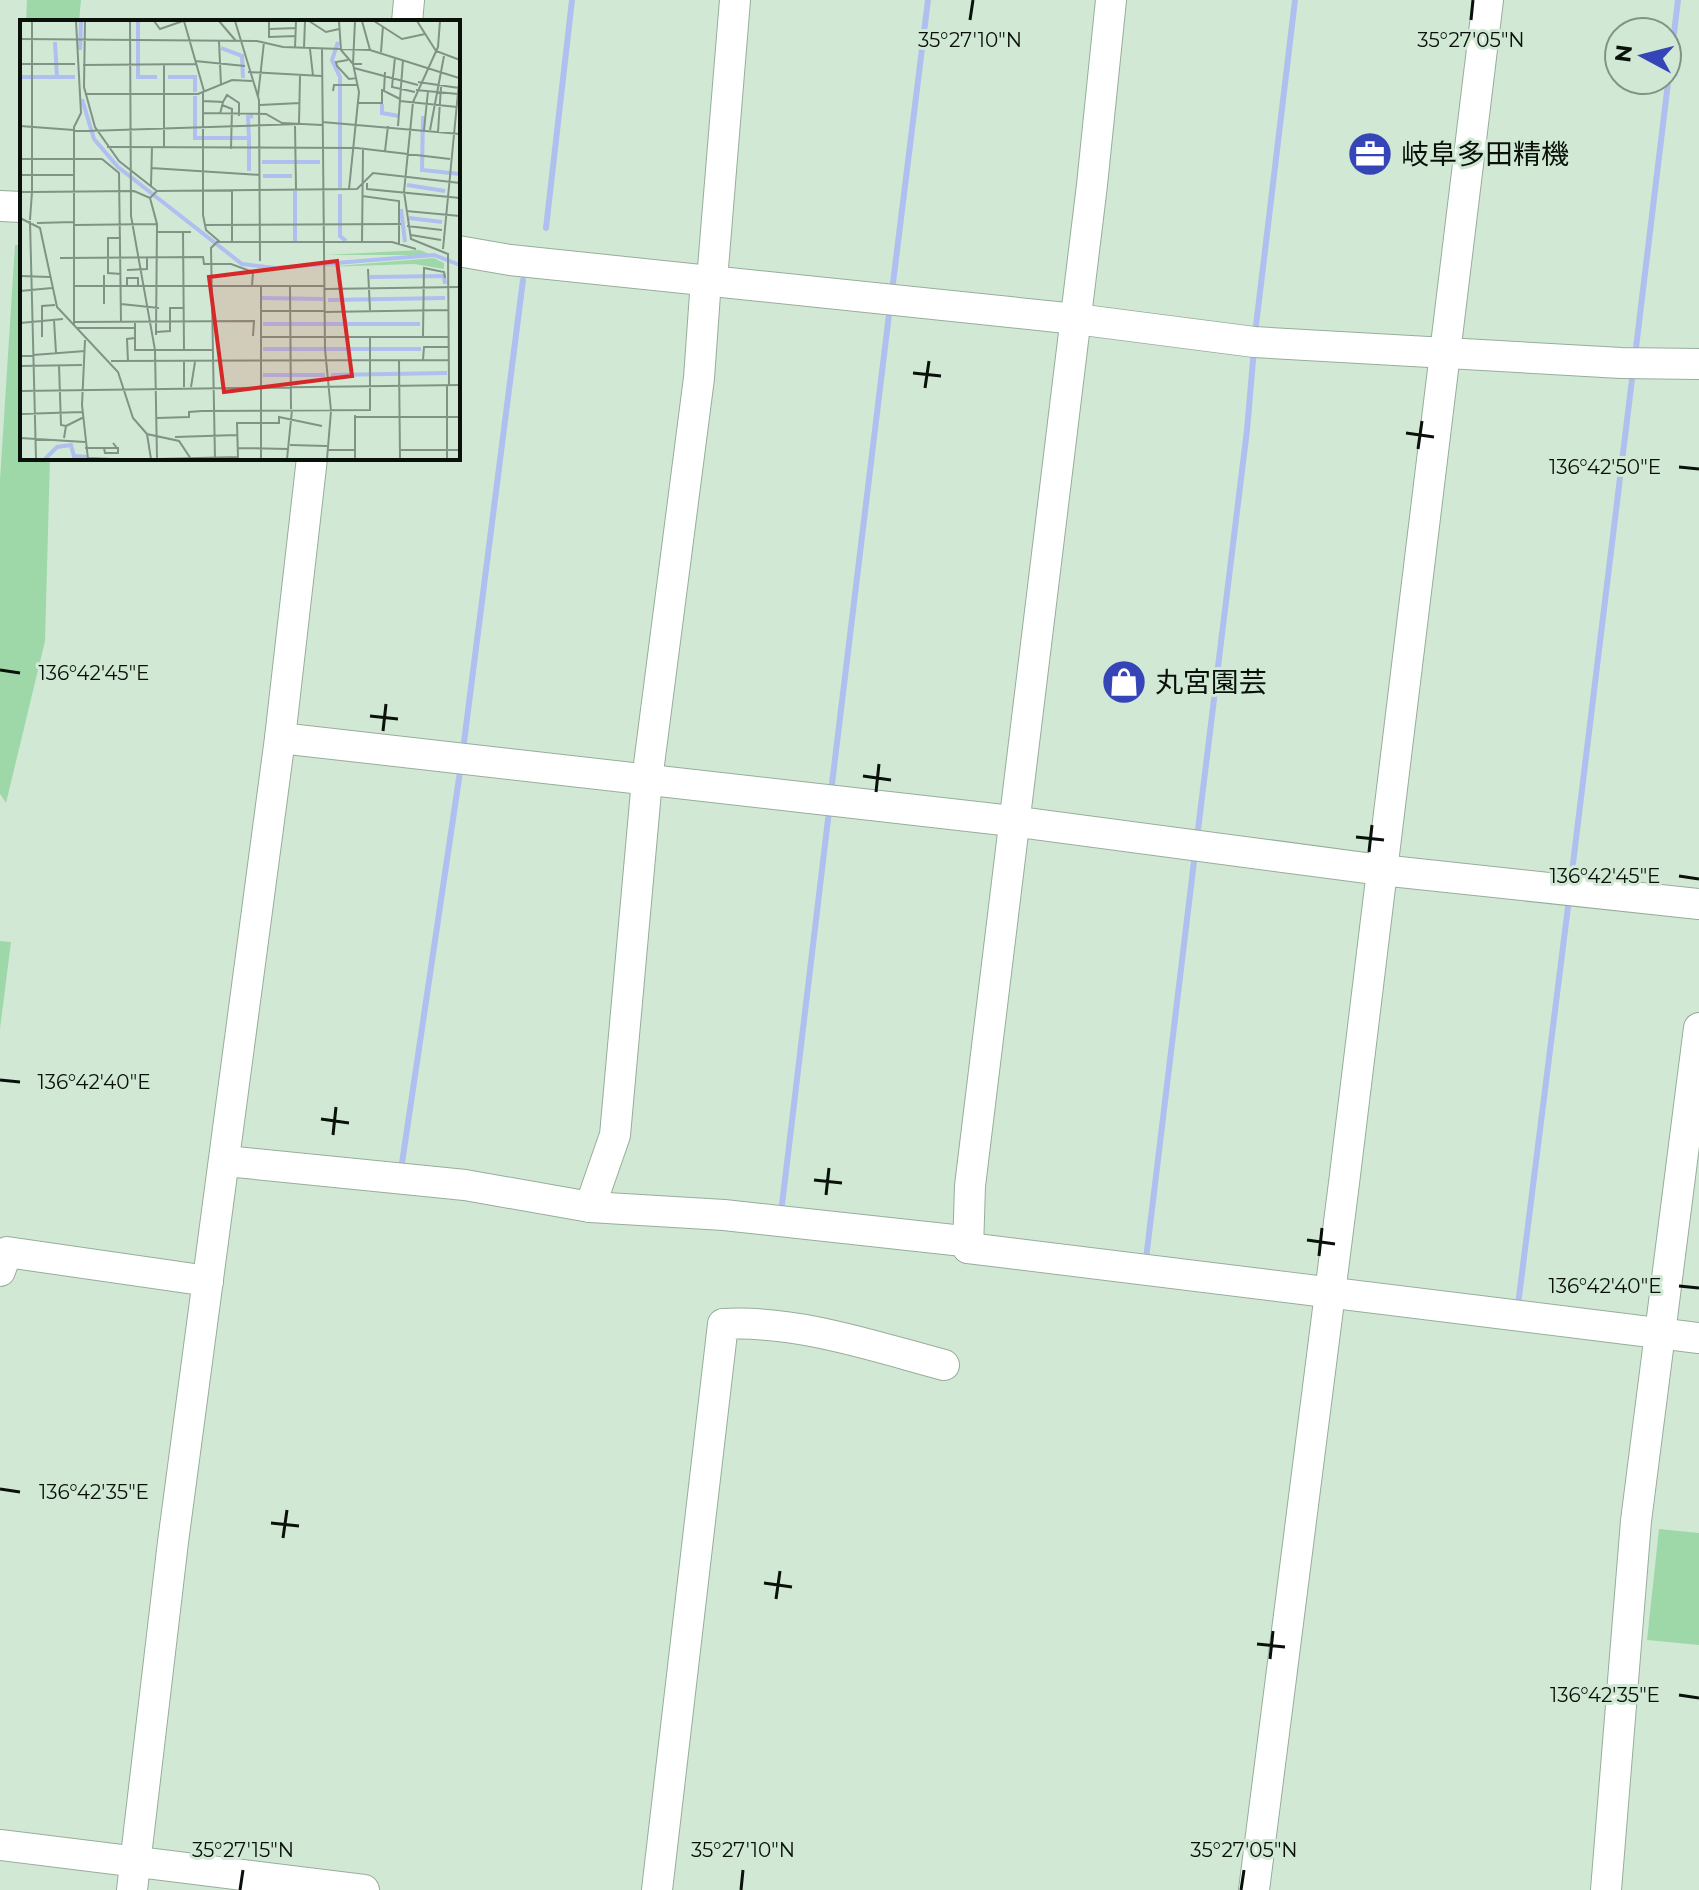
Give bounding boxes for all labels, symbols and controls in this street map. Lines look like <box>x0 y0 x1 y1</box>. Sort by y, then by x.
north arrow <box>1603 16 1683 96</box>
inset map <box>20 20 460 460</box>
text: 35°27'10"N <box>918 28 1022 52</box>
text: 35°27'05"N <box>1417 28 1525 52</box>
text: N <box>1609 43 1638 64</box>
office icon: 岐阜多田精機 <box>1346 130 1394 178</box>
place label: 岐阜多田精機 <box>1401 137 1569 171</box>
text: 136°42'50"E <box>1549 455 1661 479</box>
shop icon: 丸宮園芸 <box>1100 658 1148 706</box>
text: 136°42'45"E <box>39 661 149 685</box>
place label: 丸宮園芸 <box>1155 665 1267 699</box>
text: 136°42'45"E <box>1550 864 1660 888</box>
text: 136°42'40"E <box>37 1070 151 1094</box>
text: 136°42'40"E <box>1548 1274 1662 1298</box>
text: 136°42'35"E <box>39 1480 149 1504</box>
text: 136°42'35"E <box>1550 1683 1660 1707</box>
text: 35°27'15"N <box>192 1838 294 1862</box>
text: 35°27'10"N <box>691 1838 795 1862</box>
text: 35°27'05"N <box>1190 1838 1298 1862</box>

